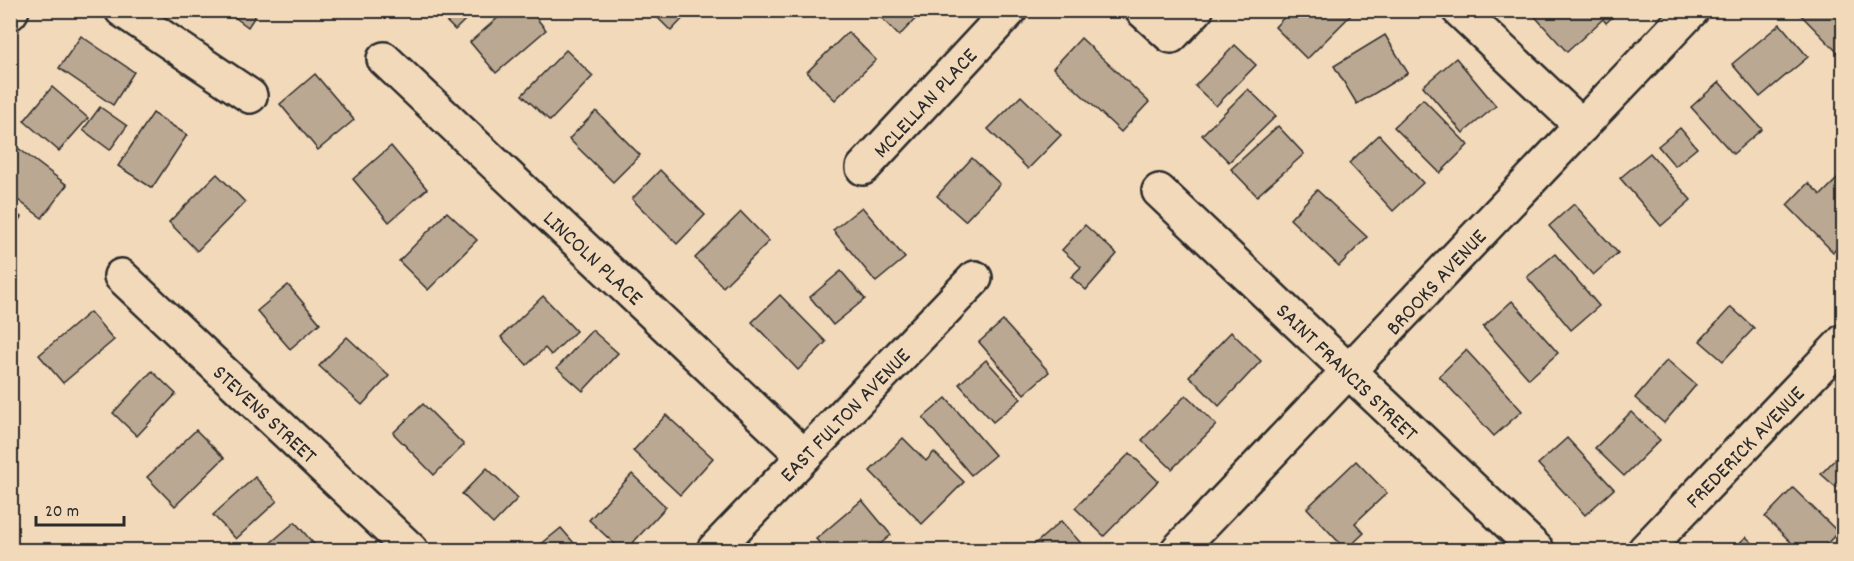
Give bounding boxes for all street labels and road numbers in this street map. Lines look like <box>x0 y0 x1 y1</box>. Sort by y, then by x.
street label: MCLELLAN PLACE <box>867 42 986 166</box>
street label: LINCOLN PLACE <box>535 205 649 314</box>
street label: BROOKS AVENUE <box>1380 223 1495 343</box>
street label: SAINT FRANCIS STREET <box>1268 297 1424 450</box>
street label: EAST FULTON AVENUE <box>774 342 919 491</box>
street label: STEVENS STREET <box>205 359 323 472</box>
street label: FREDERICK AVENUE <box>1680 380 1813 517</box>

